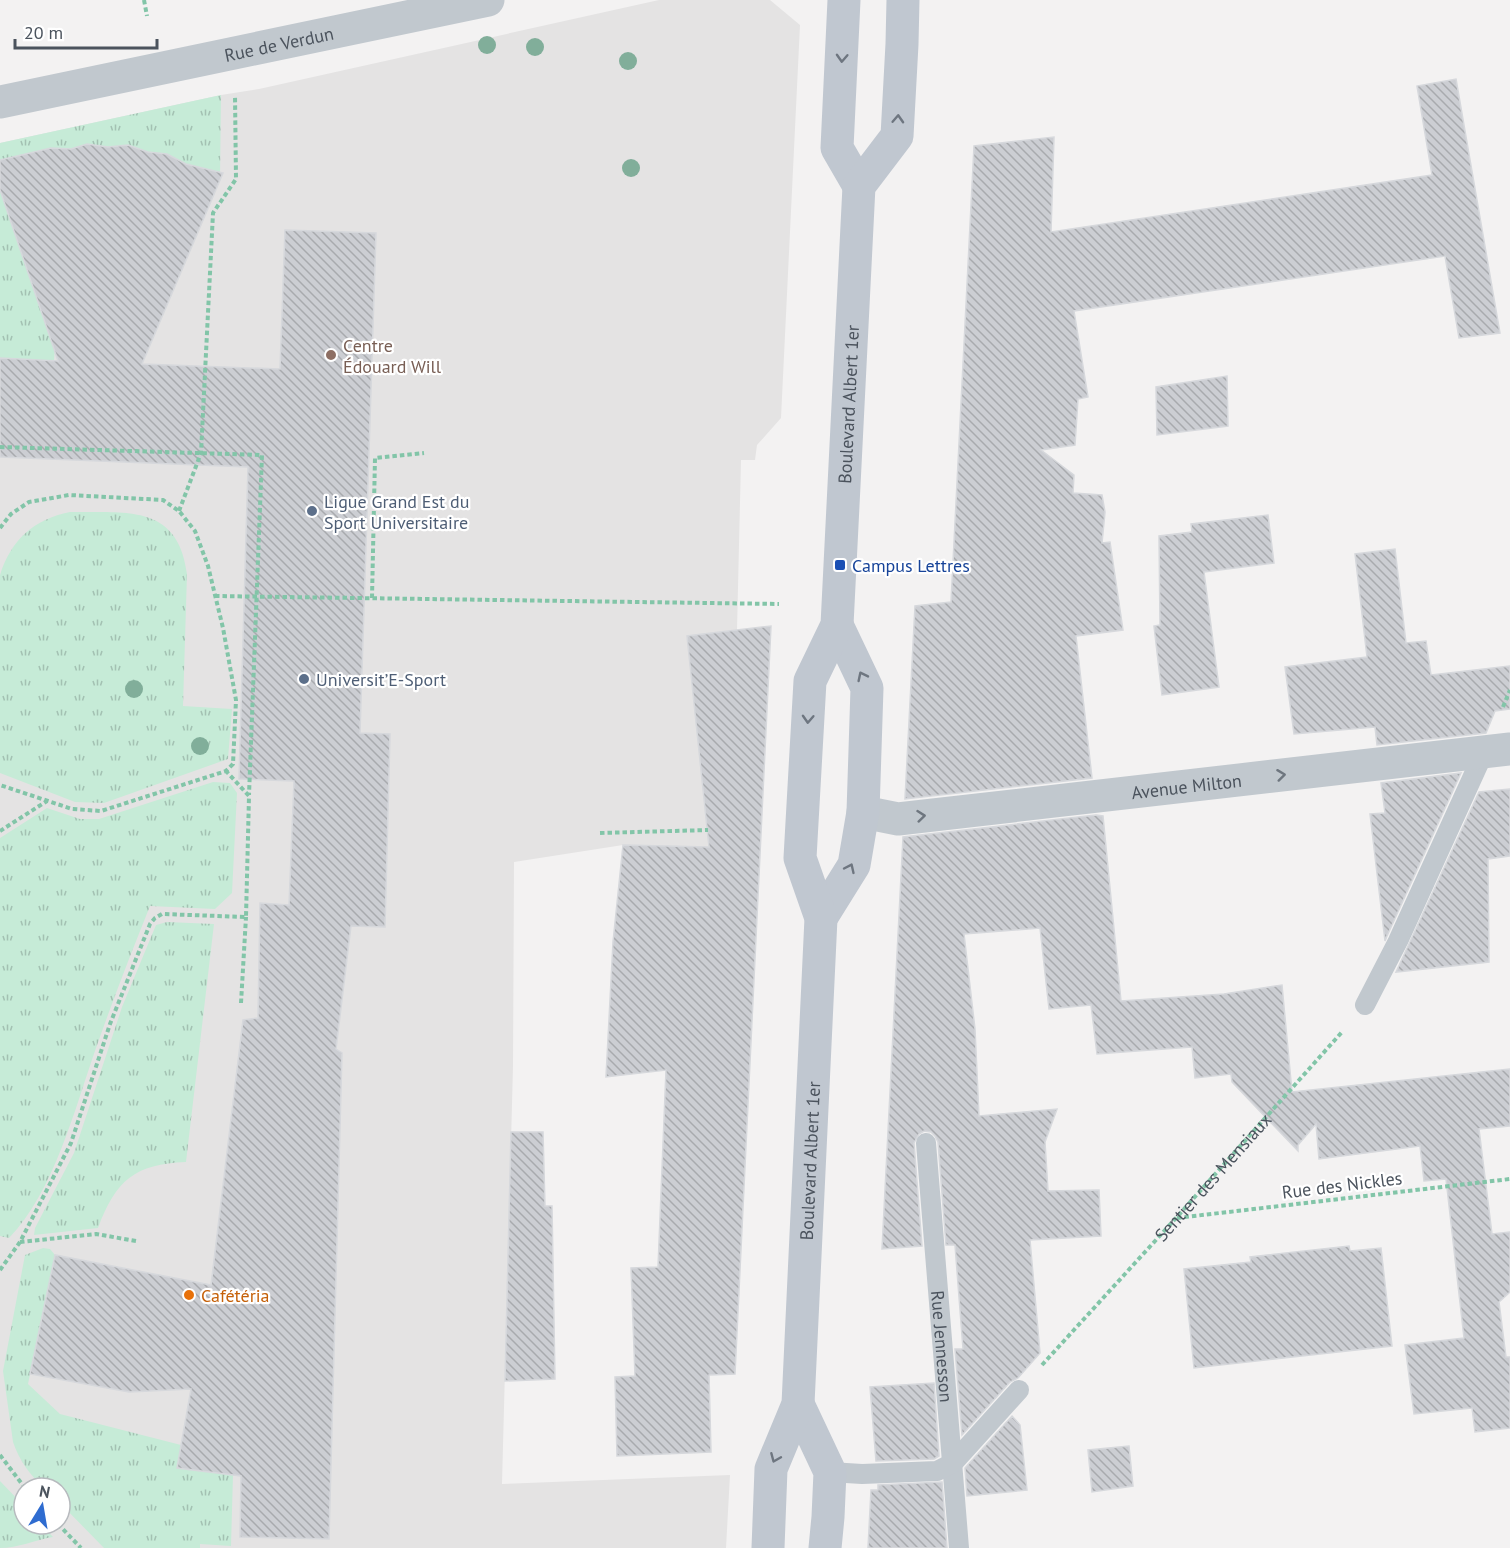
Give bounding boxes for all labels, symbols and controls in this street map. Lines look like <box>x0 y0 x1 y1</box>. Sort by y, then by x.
scale bar <box>15 12 158 50</box>
text: 20 m <box>24 21 63 44</box>
street label: Rue de Verdun <box>222 21 336 66</box>
one-way arrow <box>835 54 848 63</box>
one-way arrow <box>891 115 904 124</box>
street label: Boulevard Albert 1er <box>833 324 864 484</box>
place label: Centre Édouard Will <box>343 334 442 378</box>
marker: Centre Édouard Will <box>324 348 338 362</box>
place label: Ligue Grand Est du Sport Universitaire <box>324 490 469 534</box>
marker: Ligue Grand Est du Sport Universitaire <box>305 504 319 518</box>
place label: Campus Lettres <box>852 554 970 577</box>
marker: Campus Lettres <box>833 558 847 572</box>
place label: Universit’E-Sport <box>316 668 446 691</box>
marker: Universit’E-Sport <box>297 672 311 686</box>
one-way arrow <box>857 672 869 683</box>
one-way arrow <box>801 714 814 723</box>
street label: Avenue Milton <box>1130 768 1243 804</box>
one-way arrow <box>1277 769 1286 782</box>
one-way arrow <box>916 810 925 823</box>
one-way arrow <box>843 863 855 874</box>
street label: Boulevard Albert 1er <box>794 1081 825 1241</box>
street label: Sentier des Mensiaux <box>1149 1108 1276 1246</box>
street label: Rue des Nickles <box>1281 1166 1403 1204</box>
place label: Cafétéria <box>201 1284 270 1307</box>
marker: Cafétéria <box>182 1288 196 1302</box>
street label: Rue Jennesson <box>927 1289 959 1403</box>
one-way arrow <box>771 1452 783 1463</box>
north arrow <box>12 1476 72 1536</box>
text: N <box>38 1480 52 1502</box>

